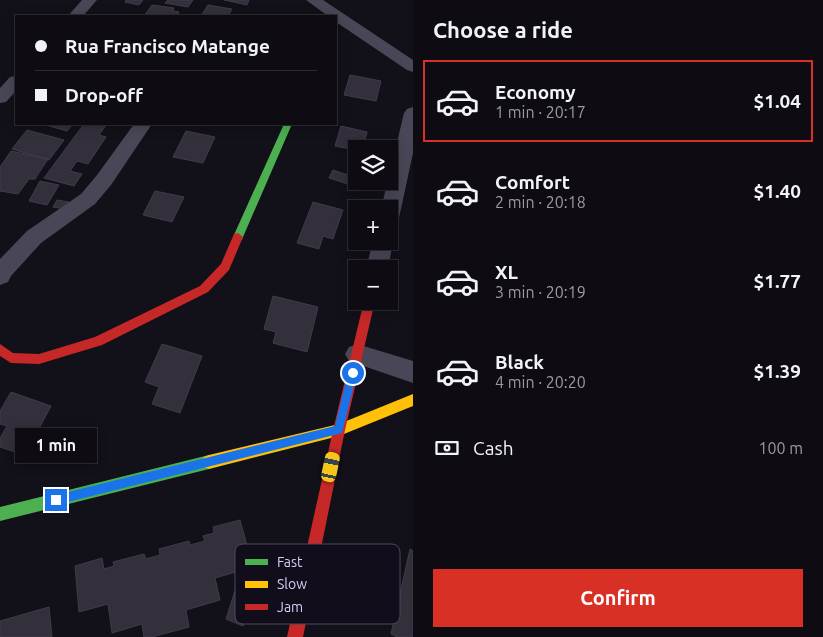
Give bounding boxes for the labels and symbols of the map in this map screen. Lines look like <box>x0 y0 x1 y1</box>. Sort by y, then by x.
route start <box>342 362 364 384</box>
callout: 1 min <box>15 428 97 462</box>
car <box>320 451 341 483</box>
route end <box>45 489 67 511</box>
legend <box>235 544 400 624</box>
text: Fast <box>277 554 303 570</box>
text: Slow <box>277 576 307 592</box>
text: Jam <box>277 599 303 615</box>

